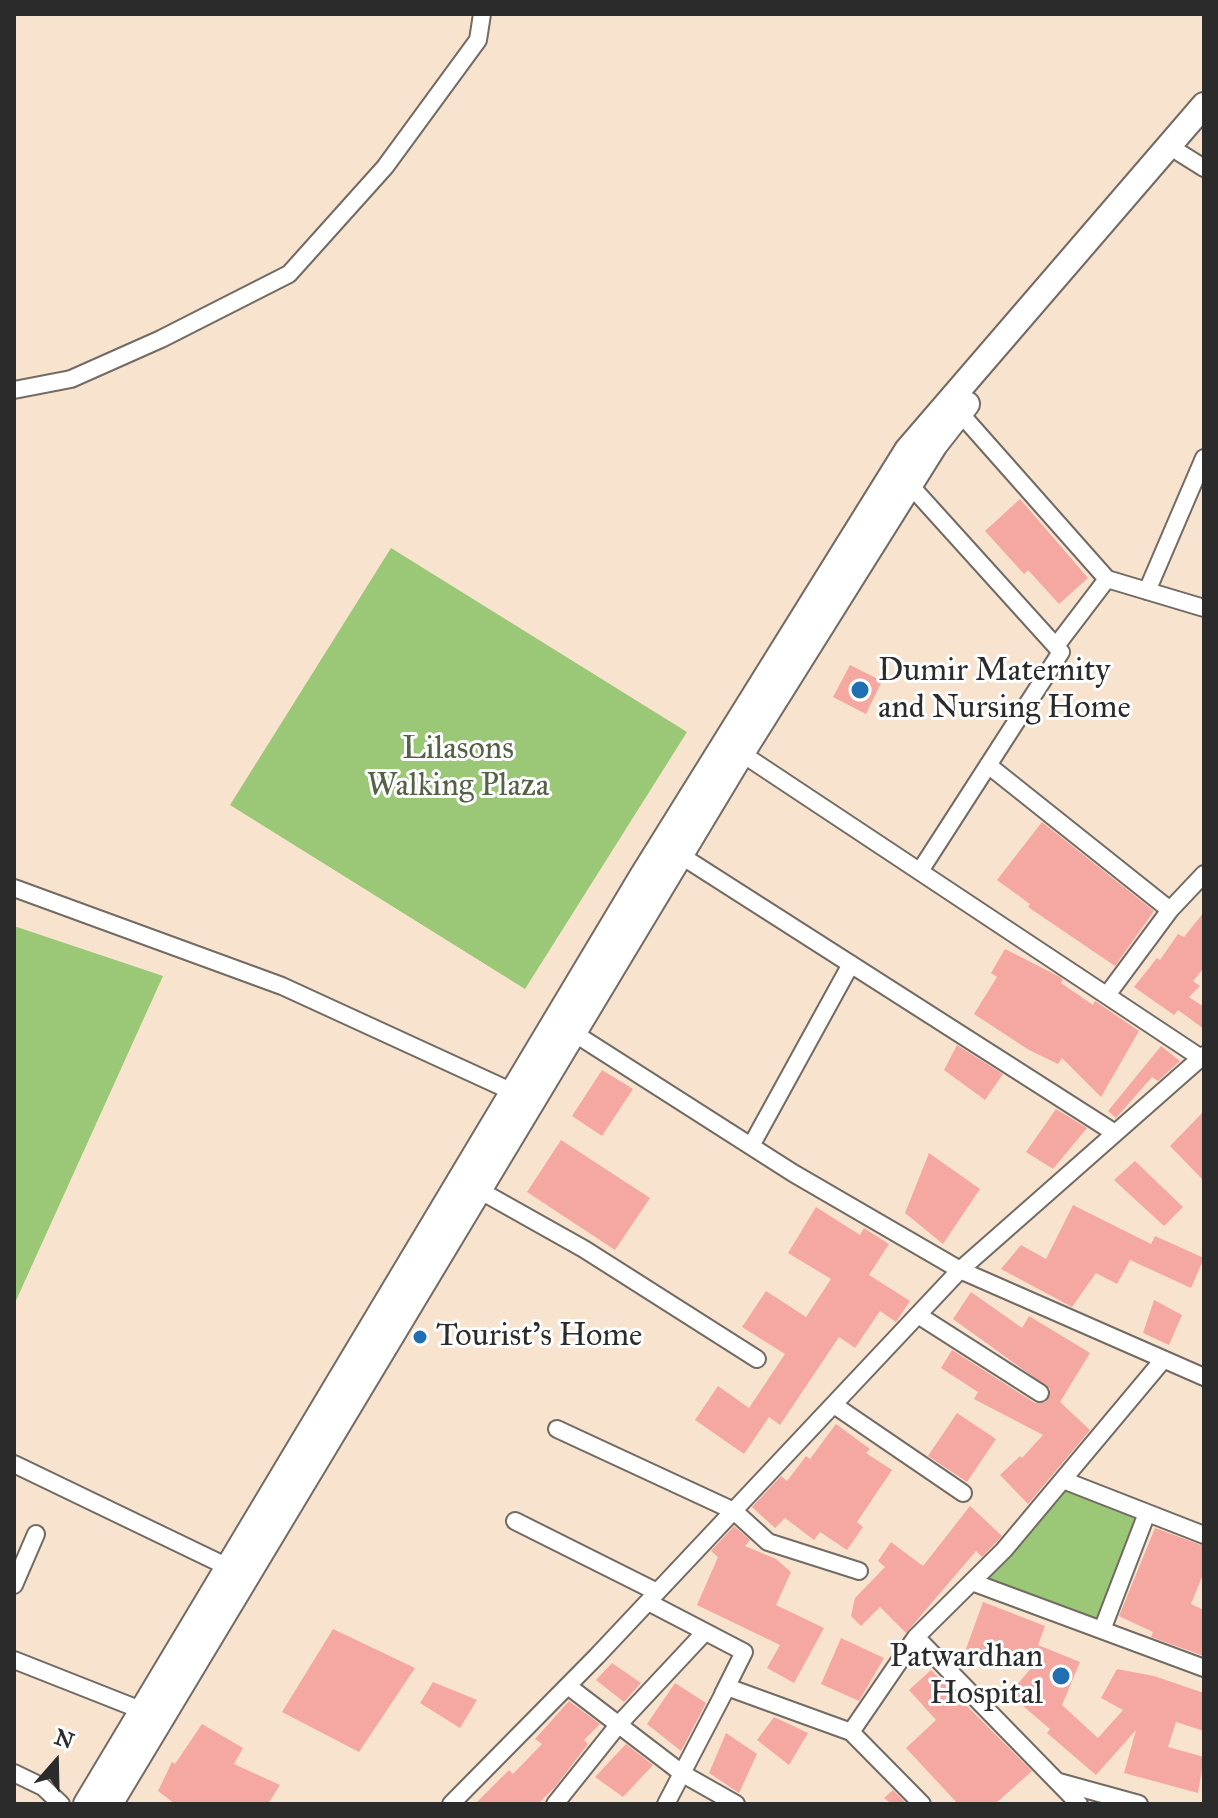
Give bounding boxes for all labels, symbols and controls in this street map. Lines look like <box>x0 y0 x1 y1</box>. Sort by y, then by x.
place label: Dumir Maternity and Nursing Home <box>878 653 1131 728</box>
marker: Dumir Maternity and Nursing Home <box>849 679 871 701</box>
park label: Lilasons Walking Plaza <box>367 731 549 806</box>
place label: Tourist's Home <box>436 1318 642 1356</box>
marker: Tourist's Home <box>411 1328 429 1346</box>
place label: Patwardhan Hospital <box>890 1639 1043 1714</box>
marker: Patwardhan Hospital <box>1050 1665 1072 1687</box>
north arrow <box>16 1722 96 1802</box>
text: N <box>51 1723 78 1755</box>

